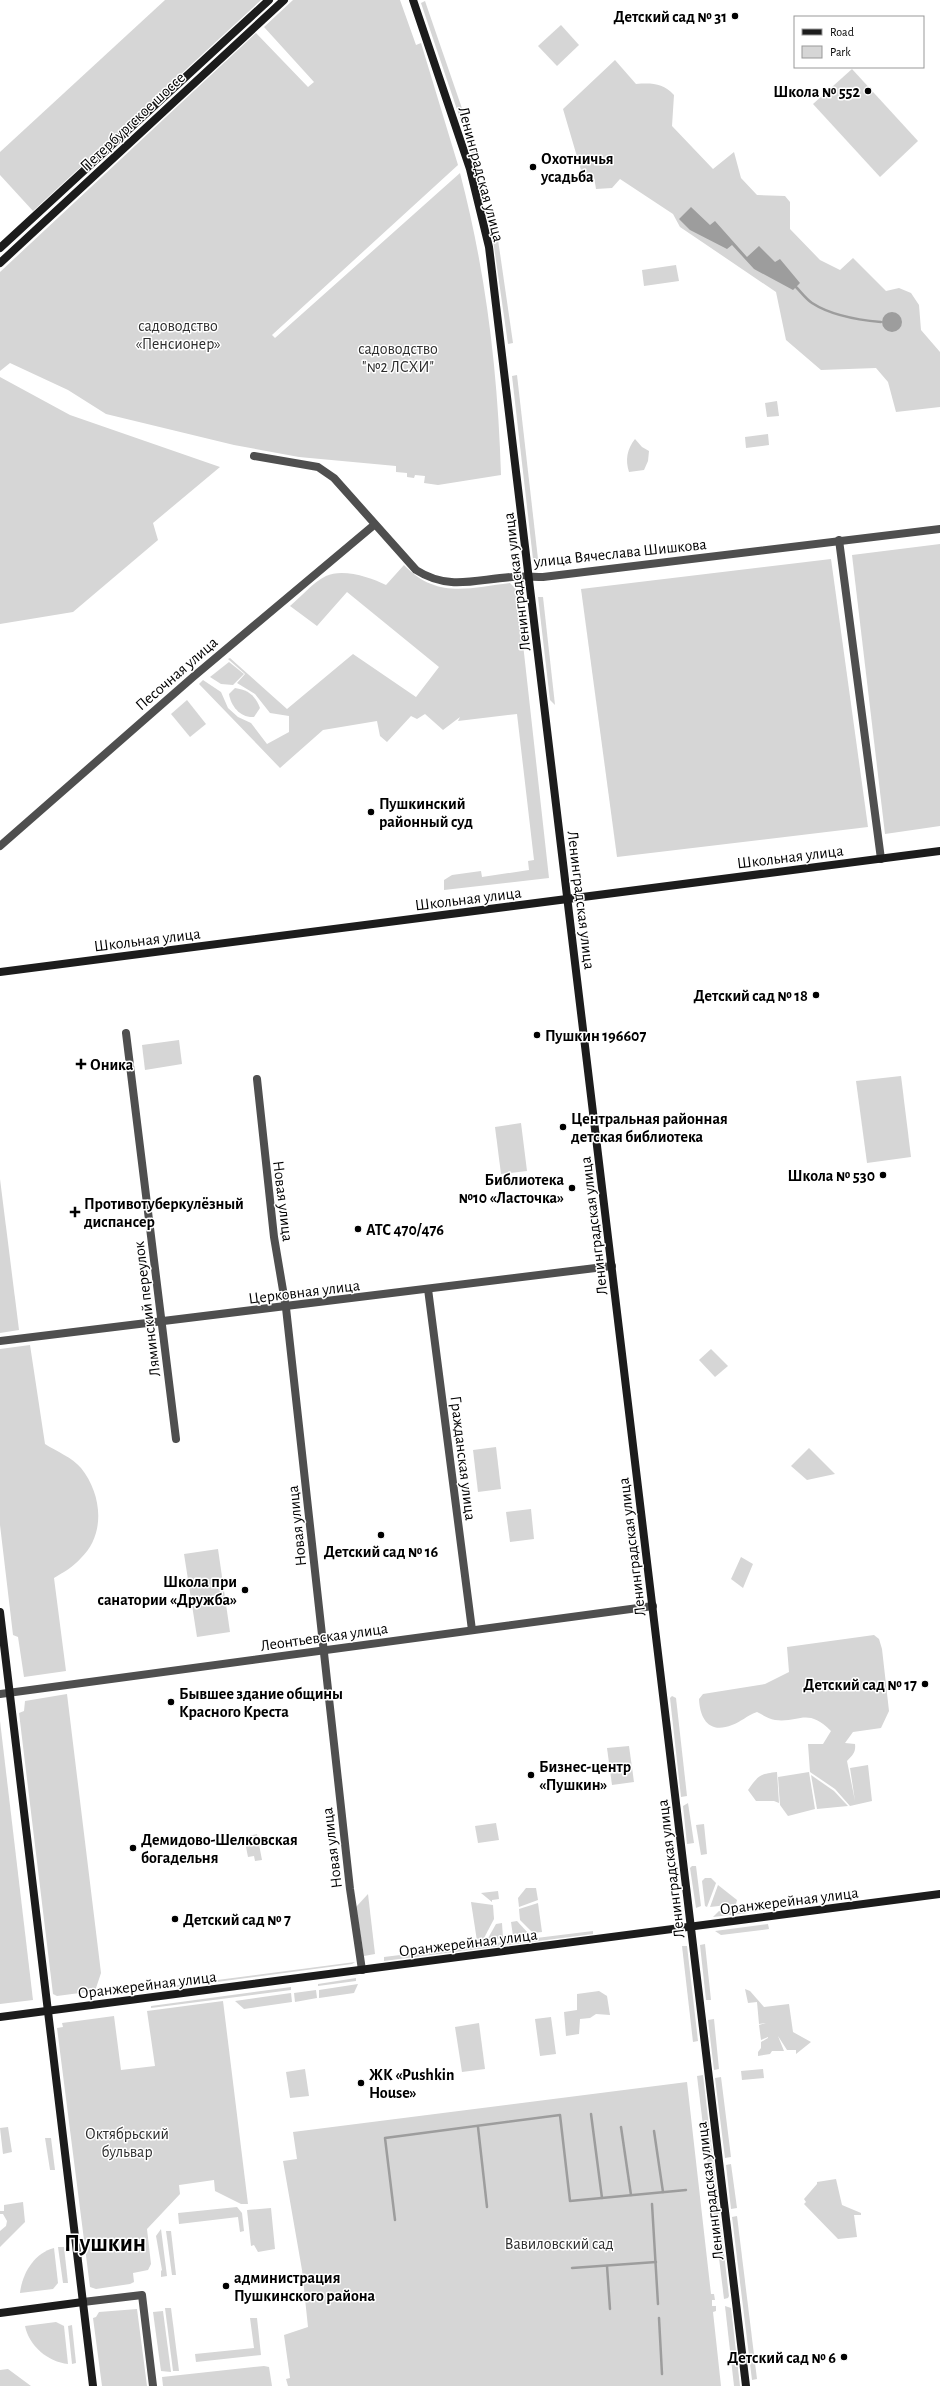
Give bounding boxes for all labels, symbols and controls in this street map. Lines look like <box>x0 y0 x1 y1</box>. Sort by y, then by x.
place label: Детский сад № 31 <box>613 9 727 25</box>
marker: Детский сад № 31 <box>730 11 740 21</box>
legend <box>794 16 924 68</box>
text: Road <box>830 26 854 38</box>
text: Park <box>830 46 851 58</box>
street label: Петербургское шоссе <box>77 69 189 175</box>
place label: Школа № 552 <box>773 84 860 100</box>
marker: Школа № 552 <box>863 86 873 96</box>
street label: Ленинградская улица <box>454 105 507 244</box>
place label: Охотничья усадьба <box>540 151 613 186</box>
marker: Охотничья усадьба <box>528 162 538 172</box>
park label: садоводство «Пенсионер» <box>135 318 221 352</box>
park label: садоводство "№2 ЛСХИ" <box>358 341 438 375</box>
street label: Ленинградская улица <box>501 512 534 652</box>
street label: улица Вячеслава Шишкова <box>532 536 708 571</box>
street label: Песочная улица <box>133 634 221 714</box>
place label: Пушкинский районный суд <box>379 796 473 831</box>
marker: Пушкинский районный суд <box>366 807 376 817</box>
street label: Ленинградская улица <box>564 830 597 970</box>
street label: Школьная улица <box>736 843 844 872</box>
street label: Школьная улица <box>414 885 522 914</box>
street label: Школьная улица <box>93 926 201 955</box>
place label: Детский сад № 18 <box>693 988 808 1004</box>
marker: Детский сад № 18 <box>811 990 821 1000</box>
place label: Пушкин 196607 <box>545 1028 646 1045</box>
marker: Пушкин 196607 <box>532 1030 542 1040</box>
place label: Оника <box>90 1057 134 1073</box>
marker: Оника <box>75 1058 87 1070</box>
place label: Центральная районная детская библиотека <box>571 1111 728 1145</box>
marker: Центральная районная детская библиотека <box>558 1122 568 1132</box>
street label: Ленинградская улица <box>578 1156 611 1296</box>
street label: Новая улица <box>269 1160 296 1243</box>
place label: Школа № 530 <box>788 1168 875 1184</box>
marker: Школа № 530 <box>878 1170 888 1180</box>
place label: Библиотека №10 «Ласточка» <box>458 1172 564 1206</box>
marker: Библиотека №10 «Ласточка» <box>567 1183 577 1193</box>
place label: Противотуберкулёзный диспансер <box>84 1196 244 1230</box>
marker: Противотуберкулёзный диспансер <box>69 1206 81 1218</box>
place label: АТС 470/476 <box>366 1222 444 1238</box>
marker: АТС 470/476 <box>353 1224 363 1234</box>
street label: Ляминский переулок <box>131 1239 164 1378</box>
street label: Церковная улица <box>247 1277 361 1308</box>
street label: Гражданская улица <box>446 1395 479 1521</box>
street label: Ленинградская улица <box>616 1477 649 1617</box>
street label: Новая улица <box>285 1484 310 1567</box>
marker: Детский сад № 16 <box>376 1530 386 1540</box>
place label: Детский сад № 16 <box>324 1544 438 1560</box>
place label: Школа при санатории «Дружба» <box>98 1574 237 1609</box>
marker: Школа при санатории «Дружба» <box>240 1585 250 1595</box>
street label: Леонтьевская улица <box>259 1620 389 1655</box>
place label: Детский сад № 17 <box>803 1677 917 1693</box>
marker: Детский сад № 17 <box>920 1679 930 1689</box>
place label: Бывшее здание общины Красного Креста <box>179 1686 343 1720</box>
marker: Бывшее здание общины Красного Креста <box>166 1697 176 1707</box>
place label: Бизнес-центр «Пушкин» <box>539 1759 631 1794</box>
marker: Бизнес-центр «Пушкин» <box>526 1770 536 1780</box>
street label: Ленинградская улица <box>655 1799 688 1939</box>
street label: Новая улица <box>319 1806 346 1889</box>
place label: Демидово-Шелковская богадельня <box>141 1832 298 1866</box>
marker: Демидово-Шелковская богадельня <box>128 1843 138 1853</box>
street label: Оранжерейная улица <box>719 1885 860 1918</box>
place label: Детский сад № 7 <box>183 1912 291 1928</box>
marker: Детский сад № 7 <box>170 1914 180 1924</box>
street label: Оранжерейная улица <box>398 1927 539 1960</box>
street label: Оранжерейная улица <box>77 1969 218 2002</box>
place label: ЖК «Pushkin House» <box>369 2067 454 2101</box>
marker: ЖК «Pushkin House» <box>356 2078 366 2088</box>
street label: Ленинградская улица <box>694 2121 727 2261</box>
park label: Октябрьский бульвар <box>85 2126 169 2161</box>
district label: Пушкин <box>64 2232 146 2256</box>
park label: Вавиловский сад <box>504 2236 614 2252</box>
place label: администрация Пушкинского района <box>234 2270 376 2305</box>
marker: администрация Пушкинского района <box>221 2281 231 2291</box>
place label: Детский сад № 6 <box>727 2350 836 2366</box>
marker: Детский сад № 6 <box>839 2352 849 2362</box>

